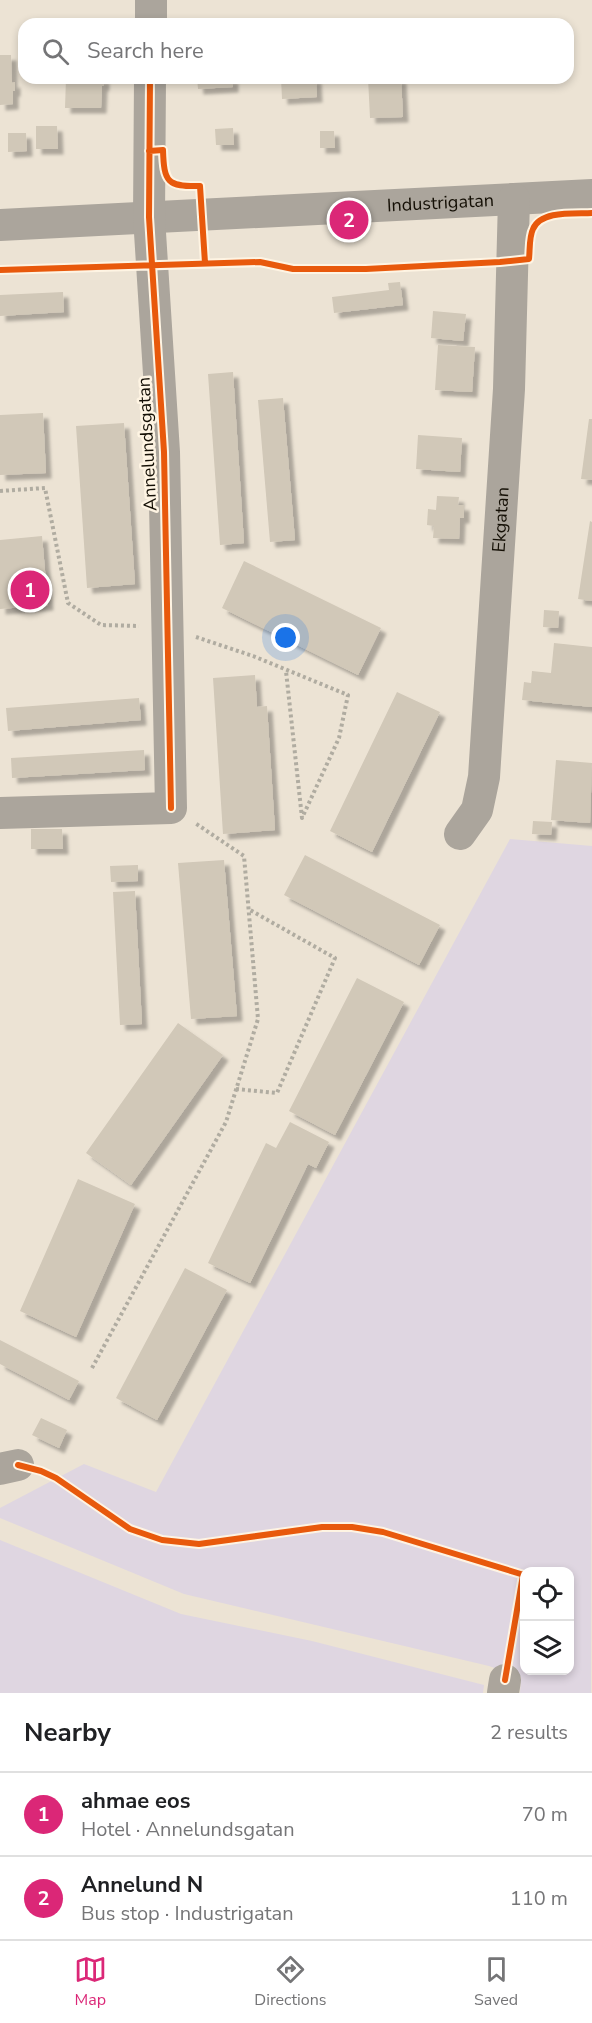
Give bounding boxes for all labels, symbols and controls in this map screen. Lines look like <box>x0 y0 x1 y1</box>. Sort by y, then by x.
search box <box>18 18 574 84</box>
icon: search <box>39 35 72 68</box>
text: Search here <box>87 36 204 66</box>
street label: Industrigatan <box>386 188 495 217</box>
pin: 2 <box>330 198 368 242</box>
street label: Annelundsgatan <box>132 376 162 512</box>
street label: Ekgatan <box>486 486 515 553</box>
pin: 1 <box>10 568 50 612</box>
your location <box>271 623 300 652</box>
map controls <box>520 1567 574 1675</box>
button: locate <box>520 1567 574 1621</box>
button: layers <box>520 1621 574 1675</box>
text: Nearby <box>24 1715 111 1750</box>
text: 2 results <box>490 1719 568 1746</box>
text: ahmae eos <box>81 1786 190 1816</box>
text: 1 <box>38 1801 50 1828</box>
text: 70 m <box>522 1801 568 1828</box>
text: Hotel · Annelundsgatan <box>81 1816 295 1843</box>
text: Annelund N <box>81 1870 203 1900</box>
text: 2 <box>38 1885 50 1912</box>
text: 110 m <box>510 1885 568 1912</box>
text: Bus stop · Industrigatan <box>81 1900 294 1927</box>
tab: Map <box>74 1953 107 2011</box>
tab: Directions <box>254 1953 326 2011</box>
tab: Saved <box>474 1953 518 2011</box>

